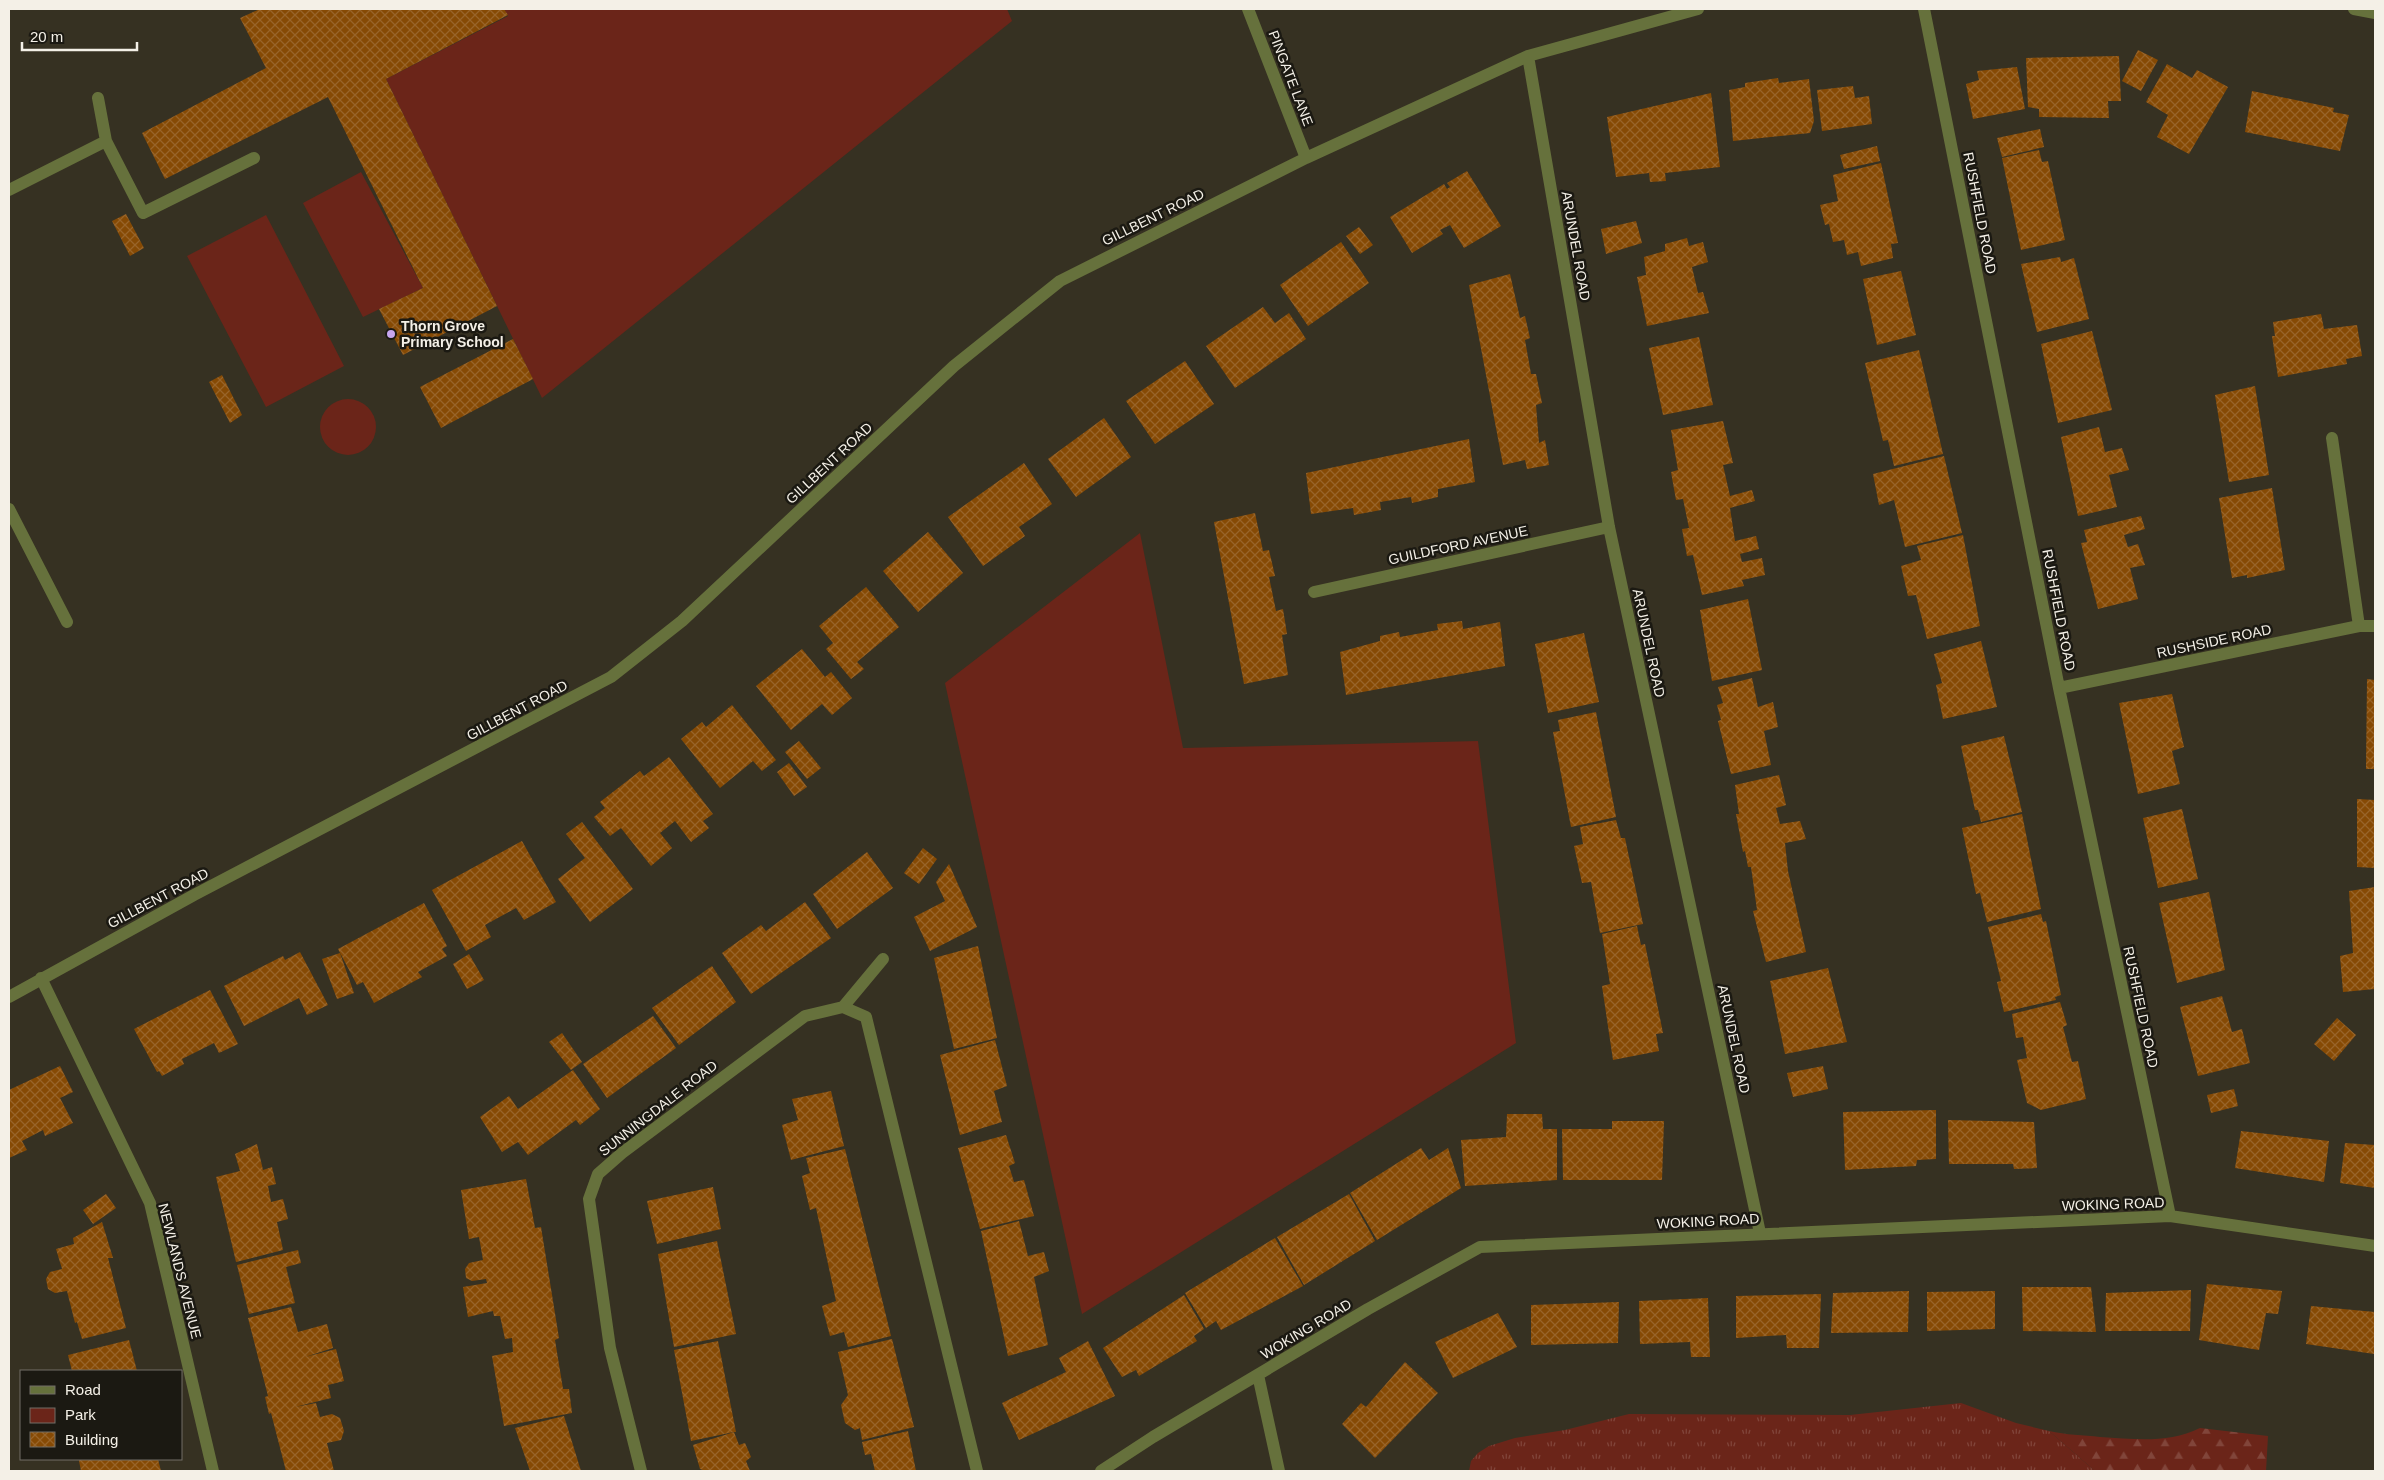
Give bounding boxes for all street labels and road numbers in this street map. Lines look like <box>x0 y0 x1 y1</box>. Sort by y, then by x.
street label: PINGATE LANE <box>1265 28 1317 128</box>
street label: RUSHFIELD ROAD <box>1960 151 2000 275</box>
street label: GILLBENT ROAD <box>1099 185 1207 249</box>
street label: ARUNDEL ROAD <box>1559 190 1593 302</box>
street label: GILLBENT ROAD <box>783 419 875 507</box>
street label: GUILDFORD AVENUE <box>1387 522 1529 568</box>
street label: RUSHFIELD ROAD <box>2039 548 2079 672</box>
street label: ARUNDEL ROAD <box>1630 587 1668 699</box>
street label: RUSHSIDE ROAD <box>2155 621 2273 661</box>
street label: GILLBENT ROAD <box>464 677 570 743</box>
street label: GILLBENT ROAD <box>105 865 211 931</box>
street label: RUSHFIELD ROAD <box>2120 945 2162 1069</box>
street label: ARUNDEL ROAD <box>1715 983 1753 1095</box>
street label: SUNNINGDALE ROAD <box>596 1057 720 1159</box>
street label: WOKING ROAD <box>2061 1194 2165 1214</box>
street label: NEWLANDS AVENUE <box>155 1202 205 1340</box>
street label: WOKING ROAD <box>1656 1210 1760 1232</box>
street label: WOKING ROAD <box>1258 1296 1354 1362</box>

